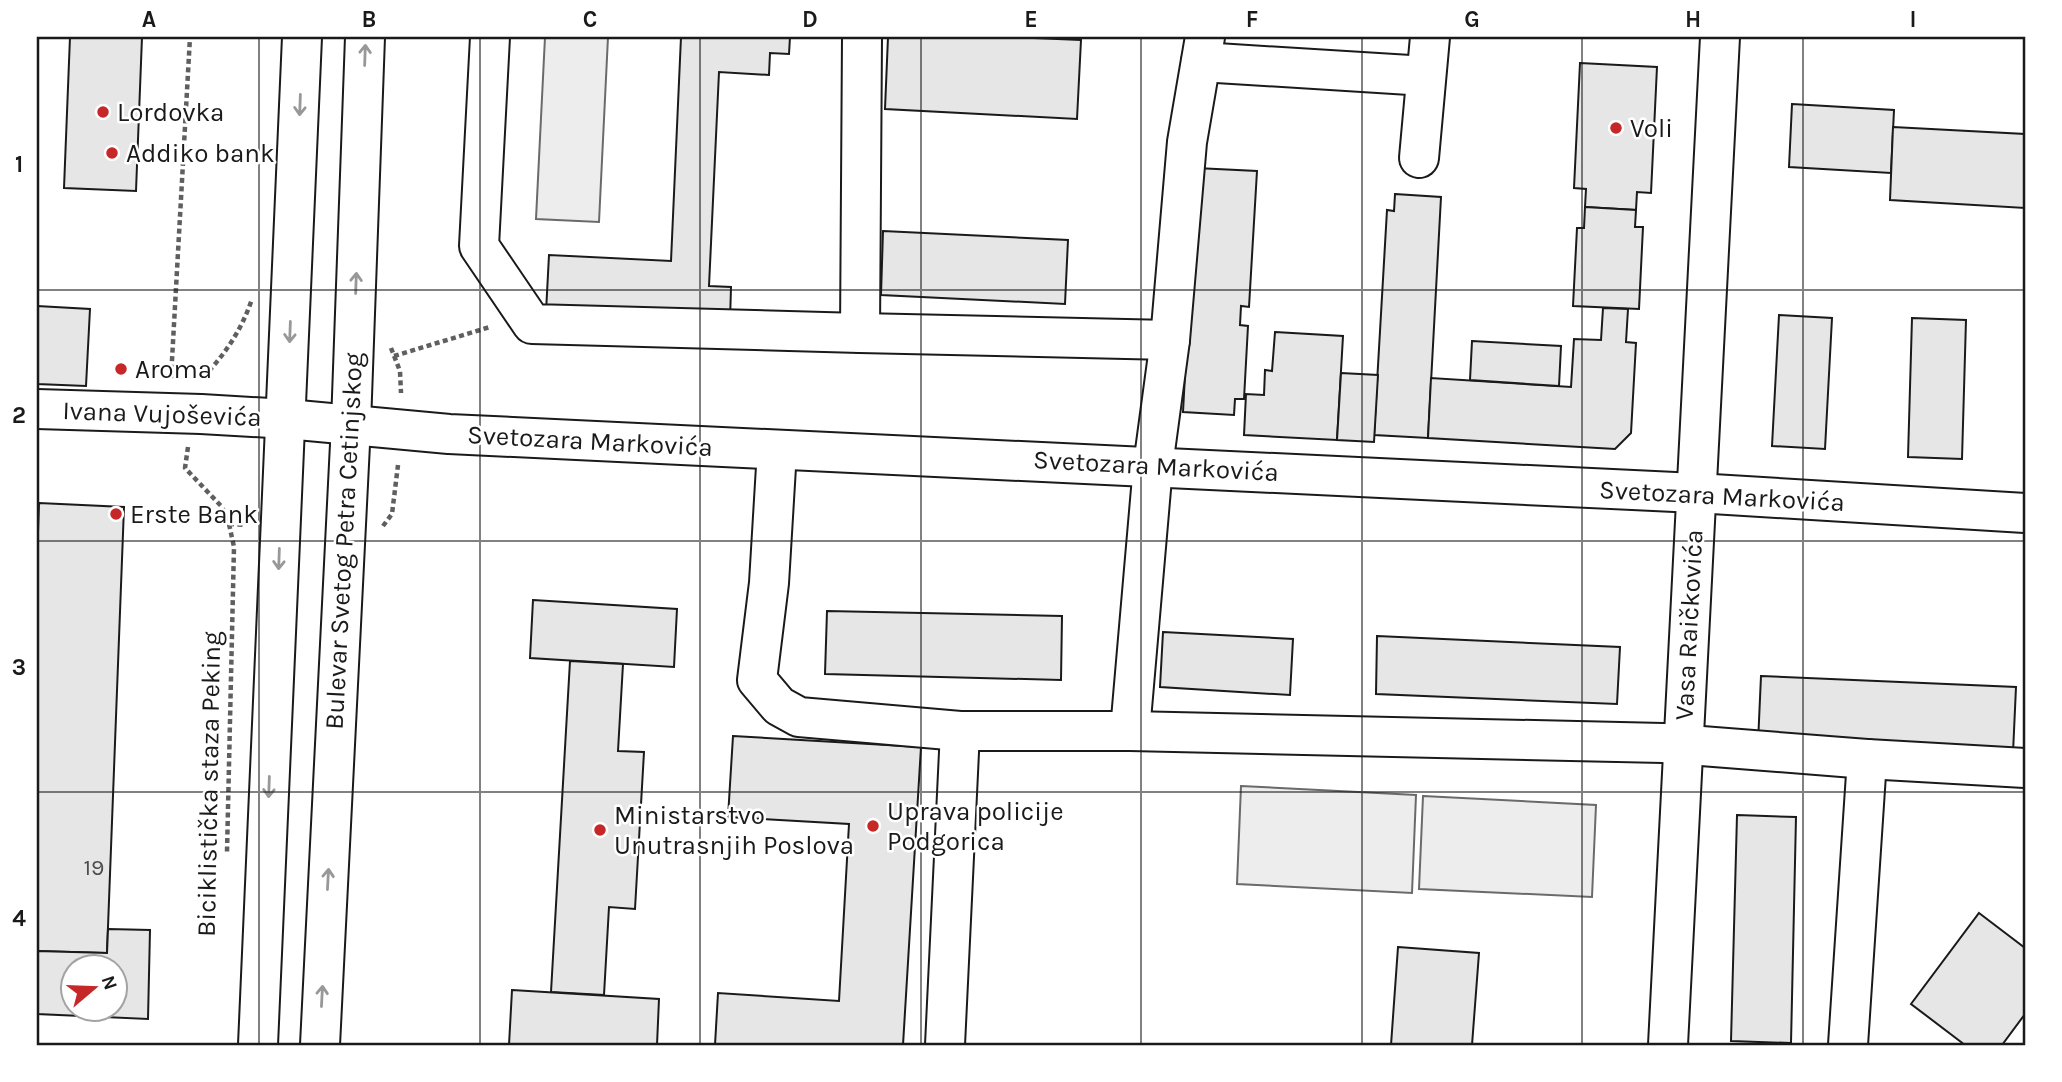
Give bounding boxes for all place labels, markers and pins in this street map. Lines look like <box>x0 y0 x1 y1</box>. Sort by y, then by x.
place label: Lordovka <box>117 97 224 128</box>
marker: Lordovka <box>95 104 111 120</box>
place label: Voli <box>1630 113 1673 144</box>
marker: Voli <box>1608 120 1624 136</box>
place label: Addiko bank <box>126 138 275 169</box>
marker: Addiko bank <box>104 145 120 161</box>
place label: Aroma <box>135 354 212 385</box>
marker: Aroma <box>113 361 129 377</box>
place label: Erste Bank <box>130 499 258 530</box>
marker: Erste Bank <box>108 506 124 522</box>
place label: Uprava policije Podgorica <box>887 796 1064 857</box>
place label: Ministarstvo Unutrasnjih Poslova <box>614 800 854 861</box>
marker: Uprava policije Podgorica <box>865 818 881 834</box>
marker: Ministarstvo Unutrasnjih Poslova <box>592 822 608 838</box>

